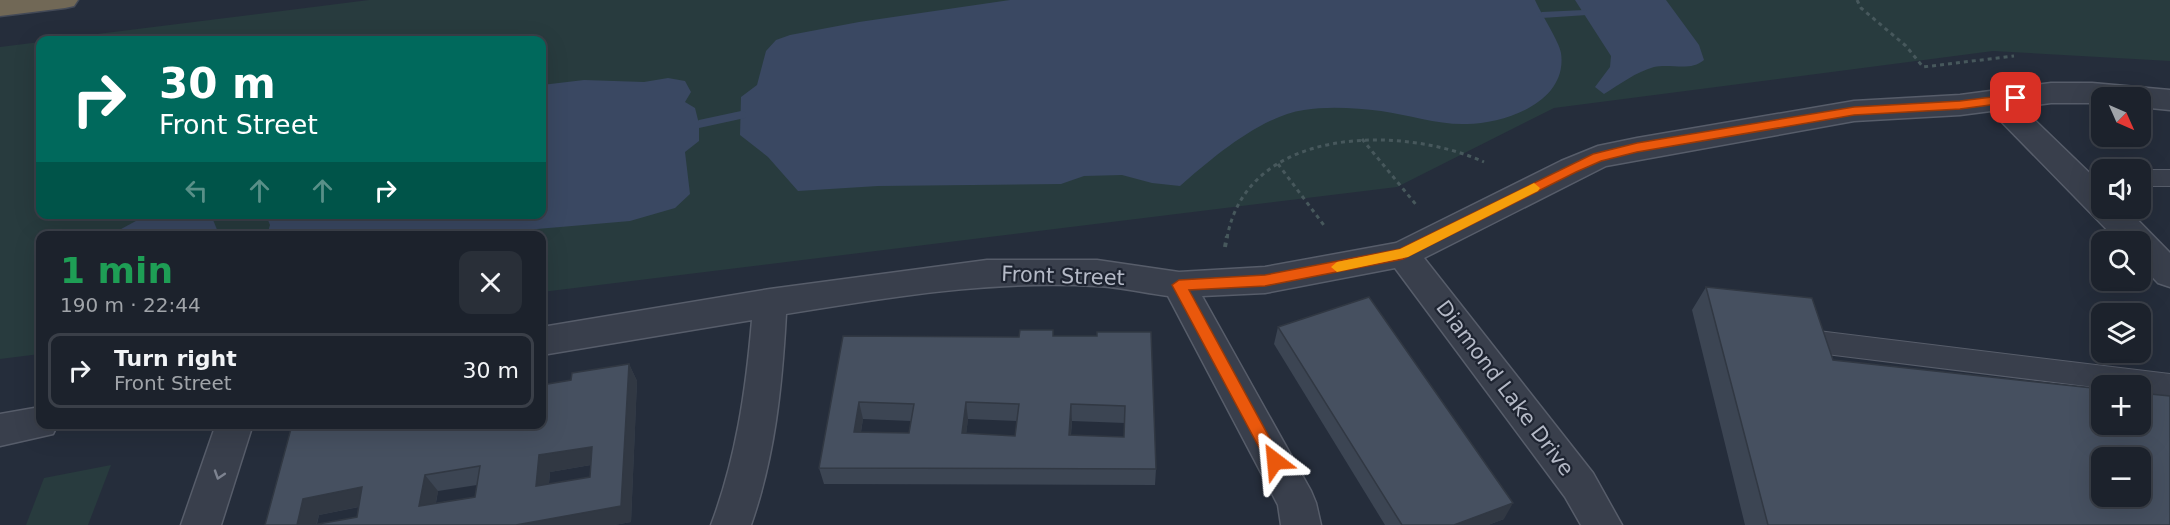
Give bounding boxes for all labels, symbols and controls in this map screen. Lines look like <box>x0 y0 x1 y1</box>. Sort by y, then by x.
text: 30 m <box>159 59 276 108</box>
icon: right <box>60 60 138 138</box>
pin <box>1990 72 2041 123</box>
icon: arrive <box>1999 81 2032 114</box>
north arrow <box>2091 87 2151 147</box>
map controls <box>2091 87 2151 507</box>
text: Front Street <box>159 109 318 140</box>
button: sound <box>2091 159 2151 219</box>
icon: left <box>180 174 213 207</box>
icon: ahead <box>243 174 276 207</box>
icon: ahead <box>306 174 339 207</box>
icon: right <box>369 174 402 207</box>
button: search <box>2091 231 2151 291</box>
text: 1 min <box>60 250 173 291</box>
button: close <box>459 251 522 314</box>
street label: Front Street <box>1001 262 1125 290</box>
text: 190 m · 22:44 <box>60 293 201 317</box>
street label: Diamond Lake Drive <box>1431 296 1579 480</box>
button: layers <box>2091 303 2151 363</box>
text: Turn right <box>114 346 237 371</box>
icon: right <box>63 354 96 387</box>
text: 30 m <box>463 358 519 383</box>
text: Front Street <box>114 371 232 395</box>
button: + <box>2091 375 2151 435</box>
position arrow <box>1243 429 1307 493</box>
button: − <box>2091 447 2151 507</box>
one-way arrow <box>214 469 227 480</box>

